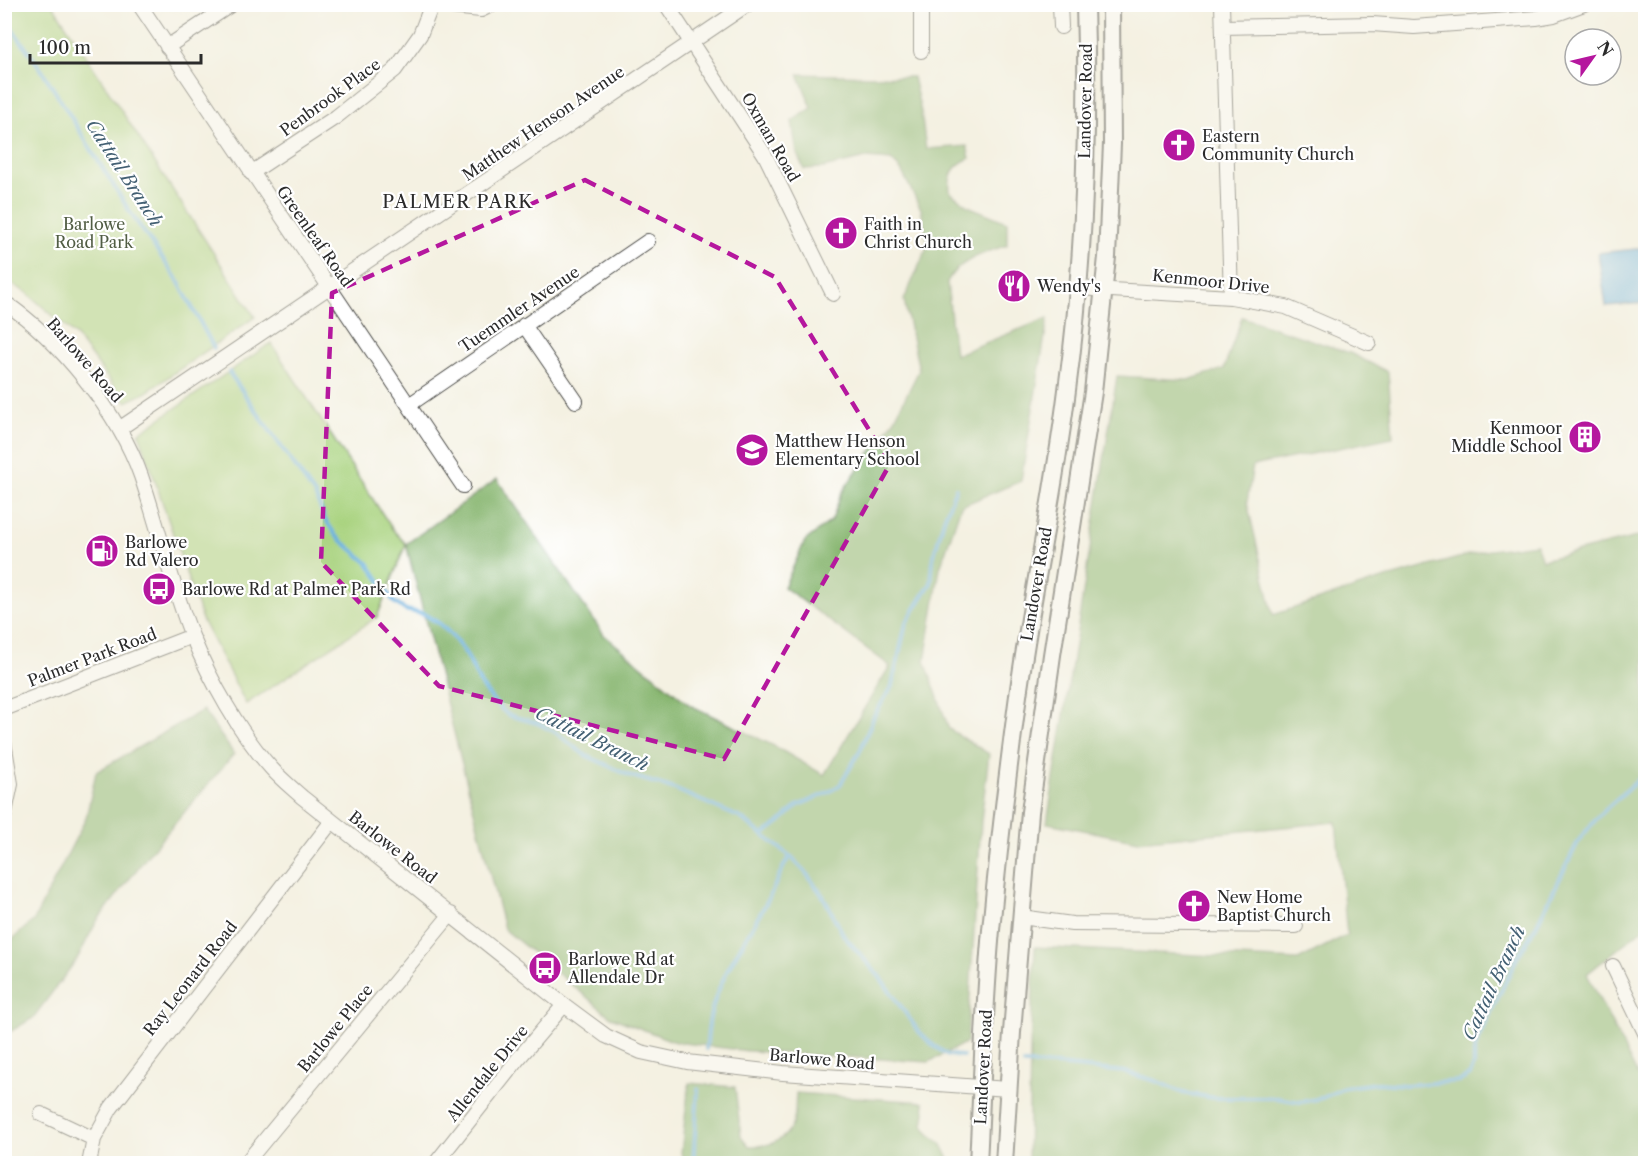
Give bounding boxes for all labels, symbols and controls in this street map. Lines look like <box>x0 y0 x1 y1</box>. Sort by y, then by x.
scale bar <box>30 27 201 65</box>
north arrow <box>1563 27 1623 87</box>
text: 100 m <box>39 37 91 59</box>
text: N <box>1593 37 1618 60</box>
street label: Landover Road <box>1074 43 1096 159</box>
street label: Penbrook Place <box>276 54 384 140</box>
street label: Matthew Henson Avenue <box>458 61 628 185</box>
street label: Oxman Road <box>737 89 805 185</box>
water label: Cattail Branch <box>81 115 167 231</box>
place label: Eastern Community Church <box>1202 126 1354 164</box>
church icon: Eastern Community Church <box>1161 127 1197 163</box>
street label: Greenleaf Road <box>273 182 357 291</box>
district label: PALMER PARK <box>382 191 534 213</box>
park label: Barlowe Road Park <box>55 214 134 252</box>
place label: Faith in Christ Church <box>864 214 972 252</box>
church icon: Faith in Christ Church <box>823 215 859 251</box>
street label: Tuemmler Avenue <box>455 261 583 357</box>
street label: Kenmoor Drive <box>1151 265 1271 297</box>
restaurant icon: Wendy's <box>996 268 1032 304</box>
place label: Wendy's <box>1036 276 1101 296</box>
street label: Barlowe Road <box>43 313 128 407</box>
place label: Kenmoor Middle School <box>1451 418 1562 456</box>
building icon: Kenmoor Middle School <box>1567 419 1603 455</box>
place label: Matthew Henson Elementary School <box>775 431 920 469</box>
school or university icon: Matthew Henson Elementary School <box>734 432 770 468</box>
street label: Landover Road <box>1016 525 1056 643</box>
place label: Barlowe Rd Valero <box>125 532 199 570</box>
fuel station icon: Barlowe Rd Valero <box>84 533 120 569</box>
bus stop icon: Barlowe Rd at Palmer Park Rd <box>141 571 177 607</box>
place label: Barlowe Rd at Palmer Park Rd <box>182 579 411 599</box>
street label: Palmer Park Road <box>25 623 159 691</box>
water label: Cattail Branch <box>532 702 652 776</box>
street label: Barlowe Road <box>345 806 441 888</box>
place label: New Home Baptist Church <box>1217 887 1331 925</box>
church icon: New Home Baptist Church <box>1176 888 1212 924</box>
street label: Ray Leonard Road <box>139 916 241 1039</box>
water label: Cattail Branch <box>1458 922 1530 1044</box>
place label: Barlowe Rd at Allendale Dr <box>567 949 675 987</box>
bus stop icon: Barlowe Rd at Allendale Dr <box>527 950 563 986</box>
street label: Barlowe Place <box>293 980 377 1076</box>
street label: Landover Road <box>970 1009 996 1125</box>
street label: Allendale Drive <box>441 1021 532 1126</box>
street label: Barlowe Road <box>768 1044 876 1074</box>

